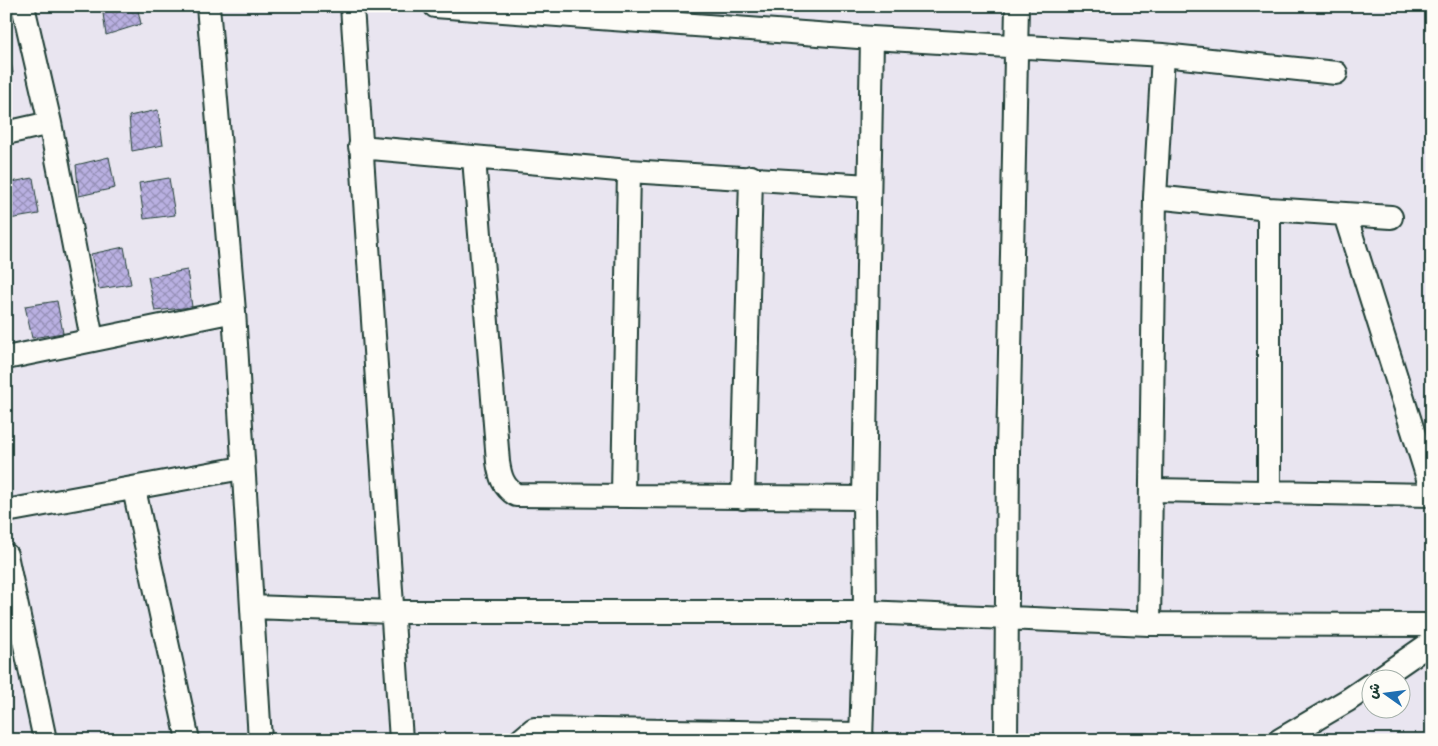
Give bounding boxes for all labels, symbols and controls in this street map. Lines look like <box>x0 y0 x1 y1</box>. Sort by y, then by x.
north arrow <box>1360 668 1410 718</box>
text: ش <box>1364 681 1384 701</box>

